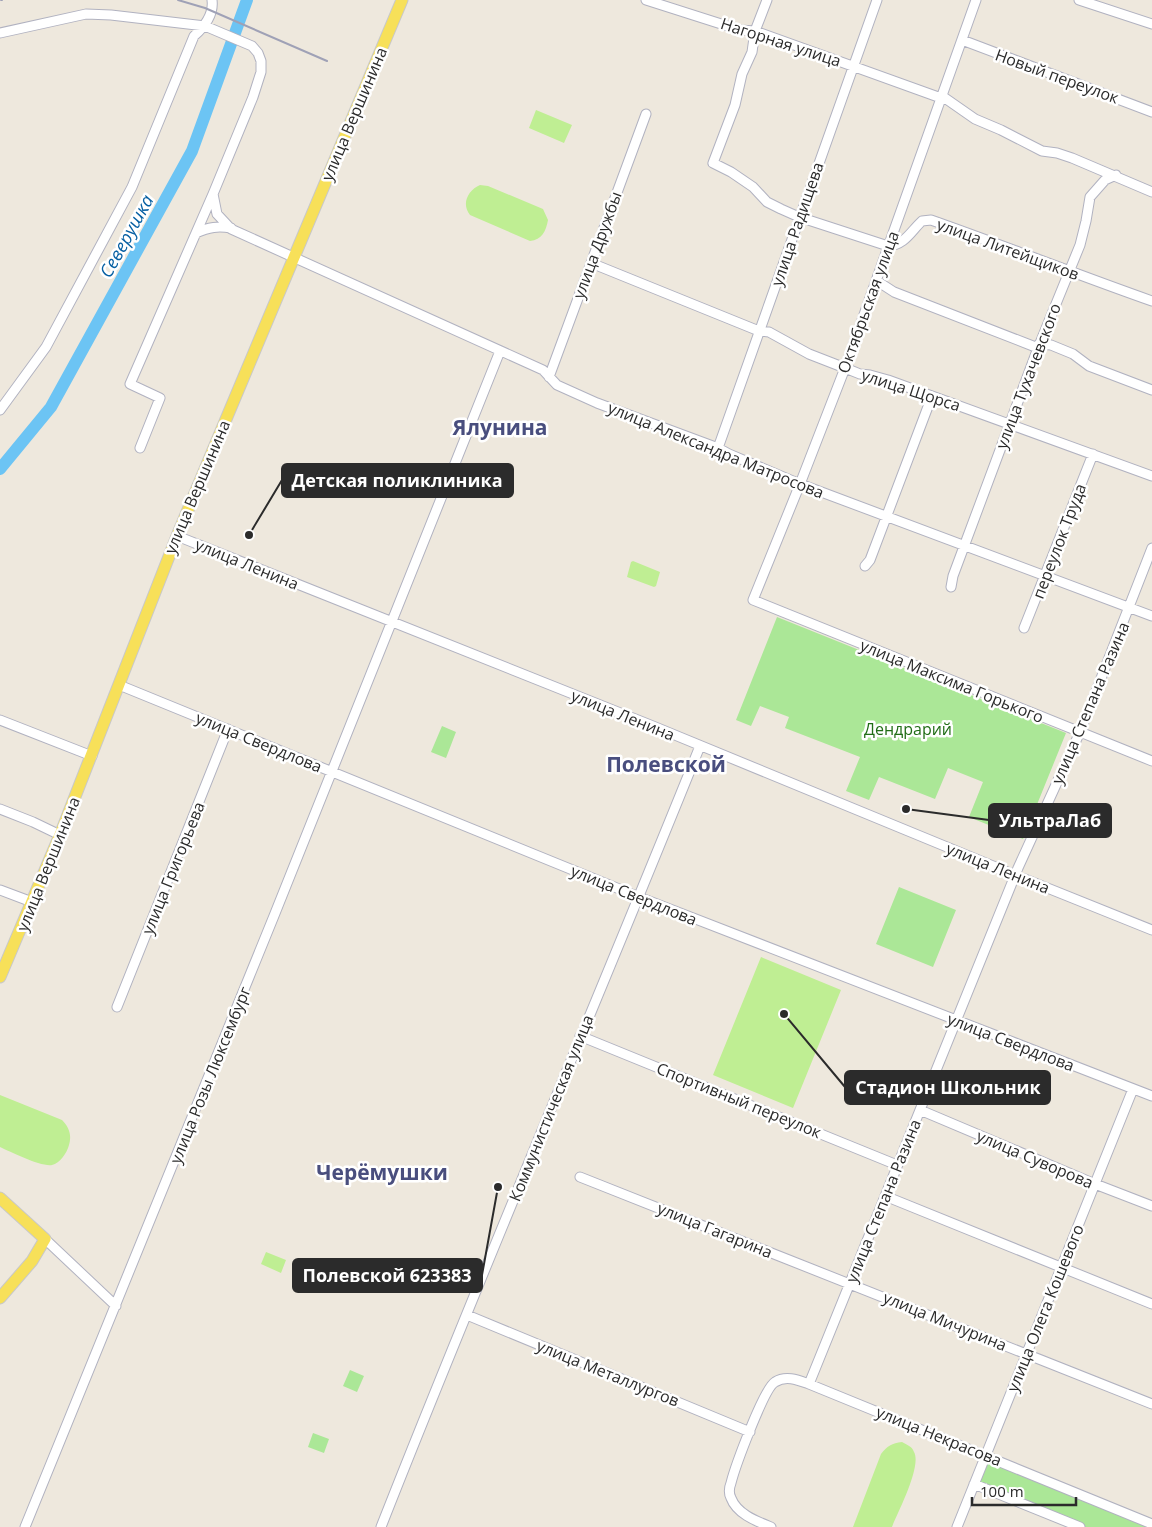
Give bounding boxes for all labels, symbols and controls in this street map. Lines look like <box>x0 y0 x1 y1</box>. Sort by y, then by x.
street label: Нагорная улица <box>718 12 844 72</box>
street label: Новый переулок <box>992 43 1123 109</box>
street label: улица Вершинина <box>316 44 392 184</box>
street label: улица Радищева <box>765 159 829 289</box>
street label: улица Дружбы <box>567 188 627 302</box>
water label: Северушка <box>93 190 159 282</box>
street label: улица Литейщиков <box>934 213 1082 285</box>
street label: Октябрьская улица <box>832 228 904 376</box>
street label: улица Тухачевского <box>990 300 1066 452</box>
street label: улица Щорса <box>859 364 963 416</box>
street label: улица Александра Матросова <box>605 396 827 504</box>
district label: Ялунина <box>451 413 548 441</box>
street label: улица Вершинина <box>159 417 235 557</box>
callout: Детская поликлиника <box>282 464 513 497</box>
text: Детская поликлиника <box>291 468 503 492</box>
street label: переулок Труда <box>1027 480 1091 602</box>
street label: улица Ленина <box>192 533 302 595</box>
street label: улица Степана Разина <box>1046 618 1134 788</box>
street label: улица Максима Горького <box>857 634 1047 728</box>
street label: улица Ленина <box>568 684 678 746</box>
street label: улица Свердлова <box>193 707 325 777</box>
park label: Дендрарий <box>864 718 952 740</box>
district label: Полевской <box>606 750 726 778</box>
street label: улица Вершинина <box>11 793 85 935</box>
street label: улица Григорьева <box>136 798 210 938</box>
callout: УльтраЛаб <box>989 804 1111 837</box>
text: УльтраЛаб <box>999 808 1101 832</box>
street label: улица Ленина <box>943 837 1053 899</box>
street label: улица Свердлова <box>568 860 700 930</box>
street label: улица Розы Люксембург <box>164 983 256 1167</box>
street label: улица Свердлова <box>944 1008 1078 1076</box>
street label: Коммунистическая улица <box>503 1011 599 1205</box>
street label: Спортивный переулок <box>653 1057 825 1143</box>
callout: Стадион Школьник <box>845 1071 1050 1104</box>
text: Стадион Школьник <box>855 1075 1042 1099</box>
street label: улица Степана Разина <box>840 1116 926 1286</box>
street label: улица Суворова <box>973 1124 1097 1194</box>
district label: Черёмушки <box>316 1158 448 1186</box>
street label: улица Гагарина <box>654 1197 776 1263</box>
street label: улица Олега Кошевого <box>1001 1221 1089 1395</box>
callout: Полевской 623383 <box>293 1259 482 1292</box>
text: Полевской 623383 <box>302 1263 472 1287</box>
street label: улица Мичурина <box>880 1286 1010 1356</box>
street label: улица Металлургов <box>533 1334 683 1412</box>
street label: улица Некрасова <box>873 1401 1005 1471</box>
scale bar <box>972 1474 1076 1506</box>
text: 100 m <box>980 1481 1024 1501</box>

